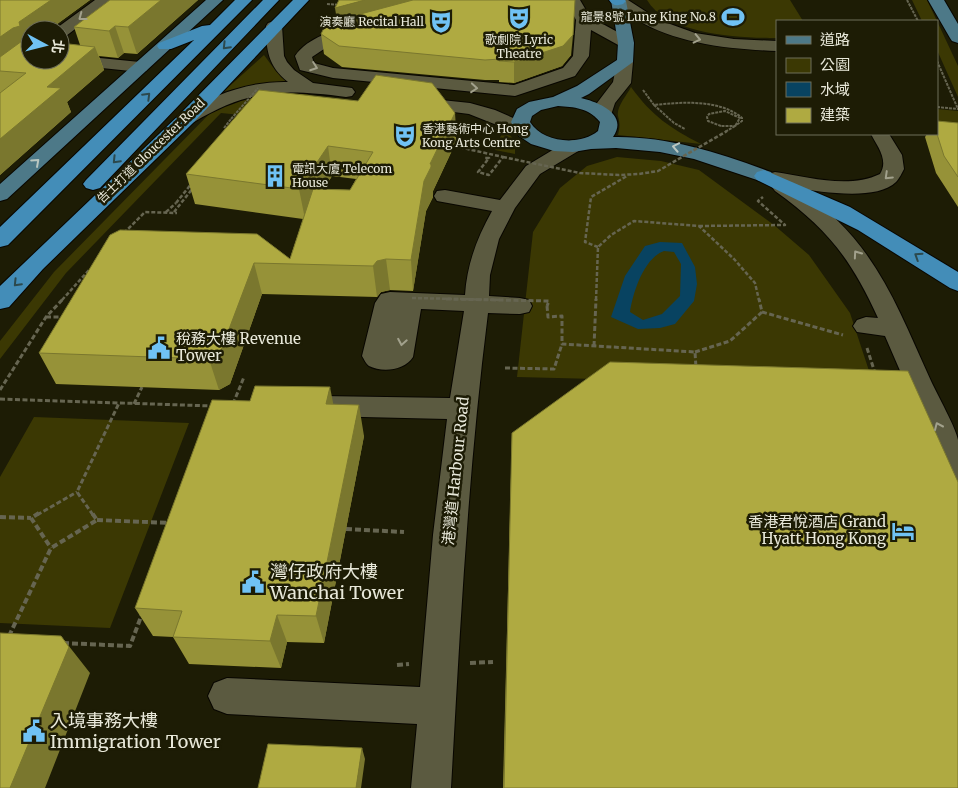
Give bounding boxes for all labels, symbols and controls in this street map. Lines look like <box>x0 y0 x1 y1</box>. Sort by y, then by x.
sports icon: 龍景8號 Lung King No.8 <box>720 4 746 30</box>
theatre icon: 歌劇院 Lyric Theatre <box>506 5 532 31</box>
theatre icon: 演奏廳 Recital Hall <box>428 9 454 35</box>
place label: 龍景8號 Lung King No.8 <box>581 9 716 24</box>
one-way arrow <box>79 11 88 19</box>
place label: 演奏廳 Recital Hall <box>319 14 424 29</box>
north arrow <box>20 20 70 70</box>
legend <box>776 20 938 135</box>
text: 道路 <box>820 30 850 49</box>
place label: 歌劇院 Lyric Theatre <box>485 32 553 61</box>
one-way arrow <box>693 33 702 44</box>
text: 北 <box>48 39 68 55</box>
one-way arrow <box>223 40 232 49</box>
text: 公園 <box>820 55 850 74</box>
one-way arrow <box>309 61 318 71</box>
text: 水域 <box>820 80 850 99</box>
one-way arrow <box>471 82 479 93</box>
one-way arrow <box>141 92 150 101</box>
street label: 告士打道 Gloucester Road <box>94 95 208 206</box>
text: 建築 <box>820 105 850 124</box>
place label: 香港藝術中心 Hong Kong Arts Centre <box>422 121 529 150</box>
theatre icon: 香港藝術中心 Hong Kong Arts Centre <box>392 123 418 149</box>
one-way arrow <box>671 143 680 153</box>
one-way arrow <box>113 154 122 163</box>
one-way arrow <box>30 159 39 168</box>
place label: 電訊大廈 Telecom House <box>292 161 392 190</box>
building icon: 電訊大廈 Telecom House <box>262 163 288 189</box>
one-way arrow <box>885 170 894 179</box>
one-way arrow <box>854 250 863 260</box>
one-way arrow <box>914 253 923 262</box>
one-way arrow <box>14 277 23 286</box>
place label: 稅務大樓 Revenue Tower <box>176 329 301 365</box>
public building icon: 稅務大樓 Revenue Tower <box>146 335 172 361</box>
one-way arrow <box>398 337 408 346</box>
street label: 港灣道 Harbour Road <box>438 396 473 546</box>
one-way arrow <box>934 422 944 431</box>
place label: 香港君悅酒店 Grand Hyatt Hong Kong <box>748 512 886 548</box>
hotel icon: 香港君悅酒店 Grand Hyatt Hong Kong <box>890 518 916 544</box>
place label: 灣仔政府大樓 Wanchai Tower <box>269 560 404 604</box>
public building icon: 灣仔政府大樓 Wanchai Tower <box>240 569 266 595</box>
place label: 入境事務大樓 Immigration Tower <box>50 709 221 753</box>
public building icon: 入境事務大樓 Immigration Tower <box>21 718 47 744</box>

